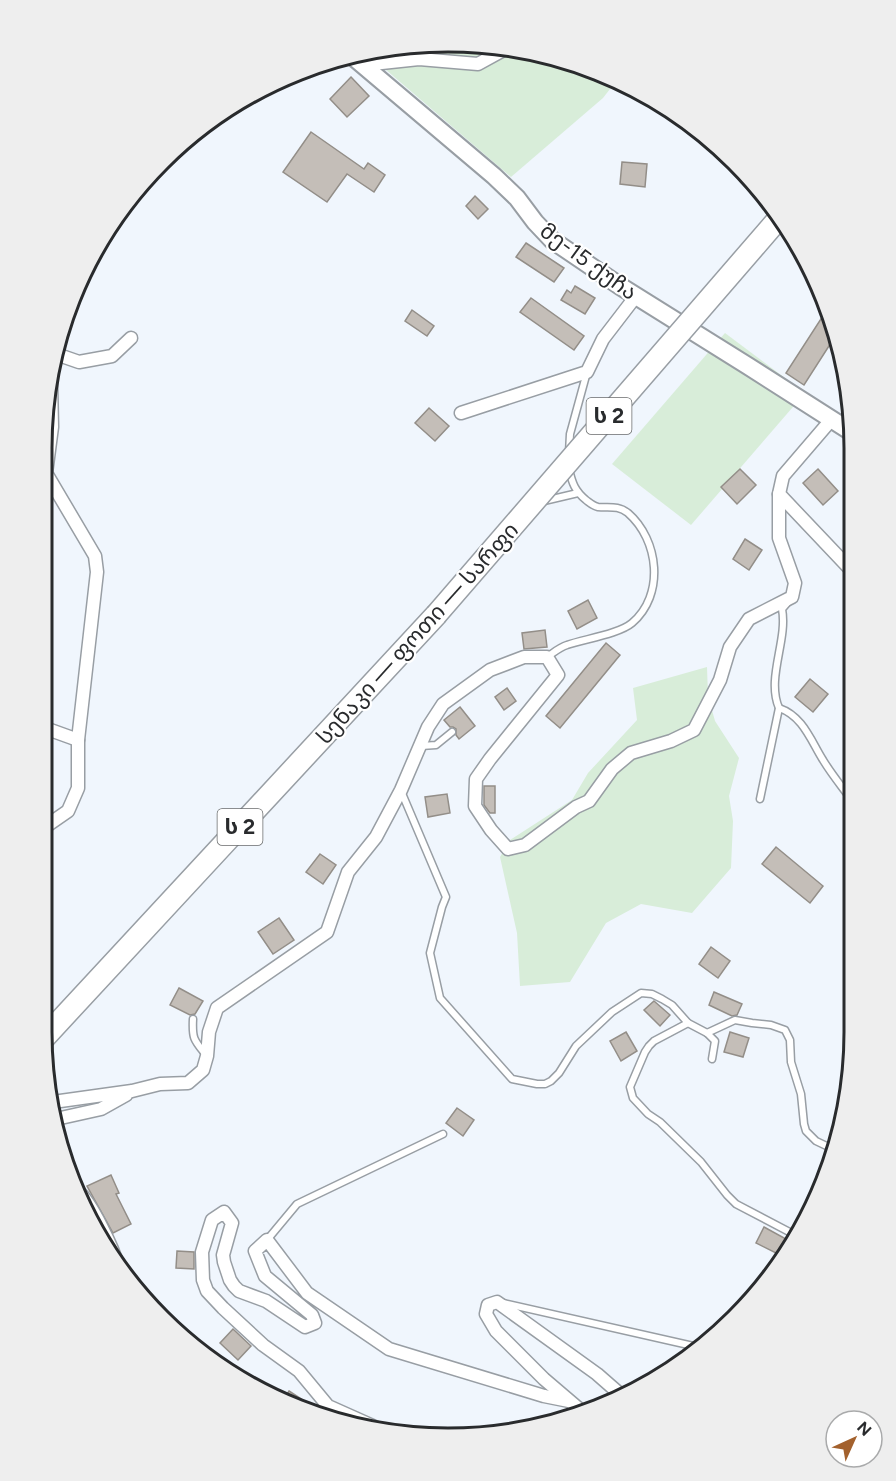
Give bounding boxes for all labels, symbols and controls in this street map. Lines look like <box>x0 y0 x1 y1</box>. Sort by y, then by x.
street label: მე-15 ქუჩა <box>535 217 643 306</box>
road number: ს 2 <box>586 398 632 434</box>
street label: სენაკი — ფოთი — სარფი <box>311 517 524 750</box>
road number: ს 2 <box>218 809 262 845</box>
north arrow <box>824 1409 884 1469</box>
text: N <box>853 1418 875 1440</box>

